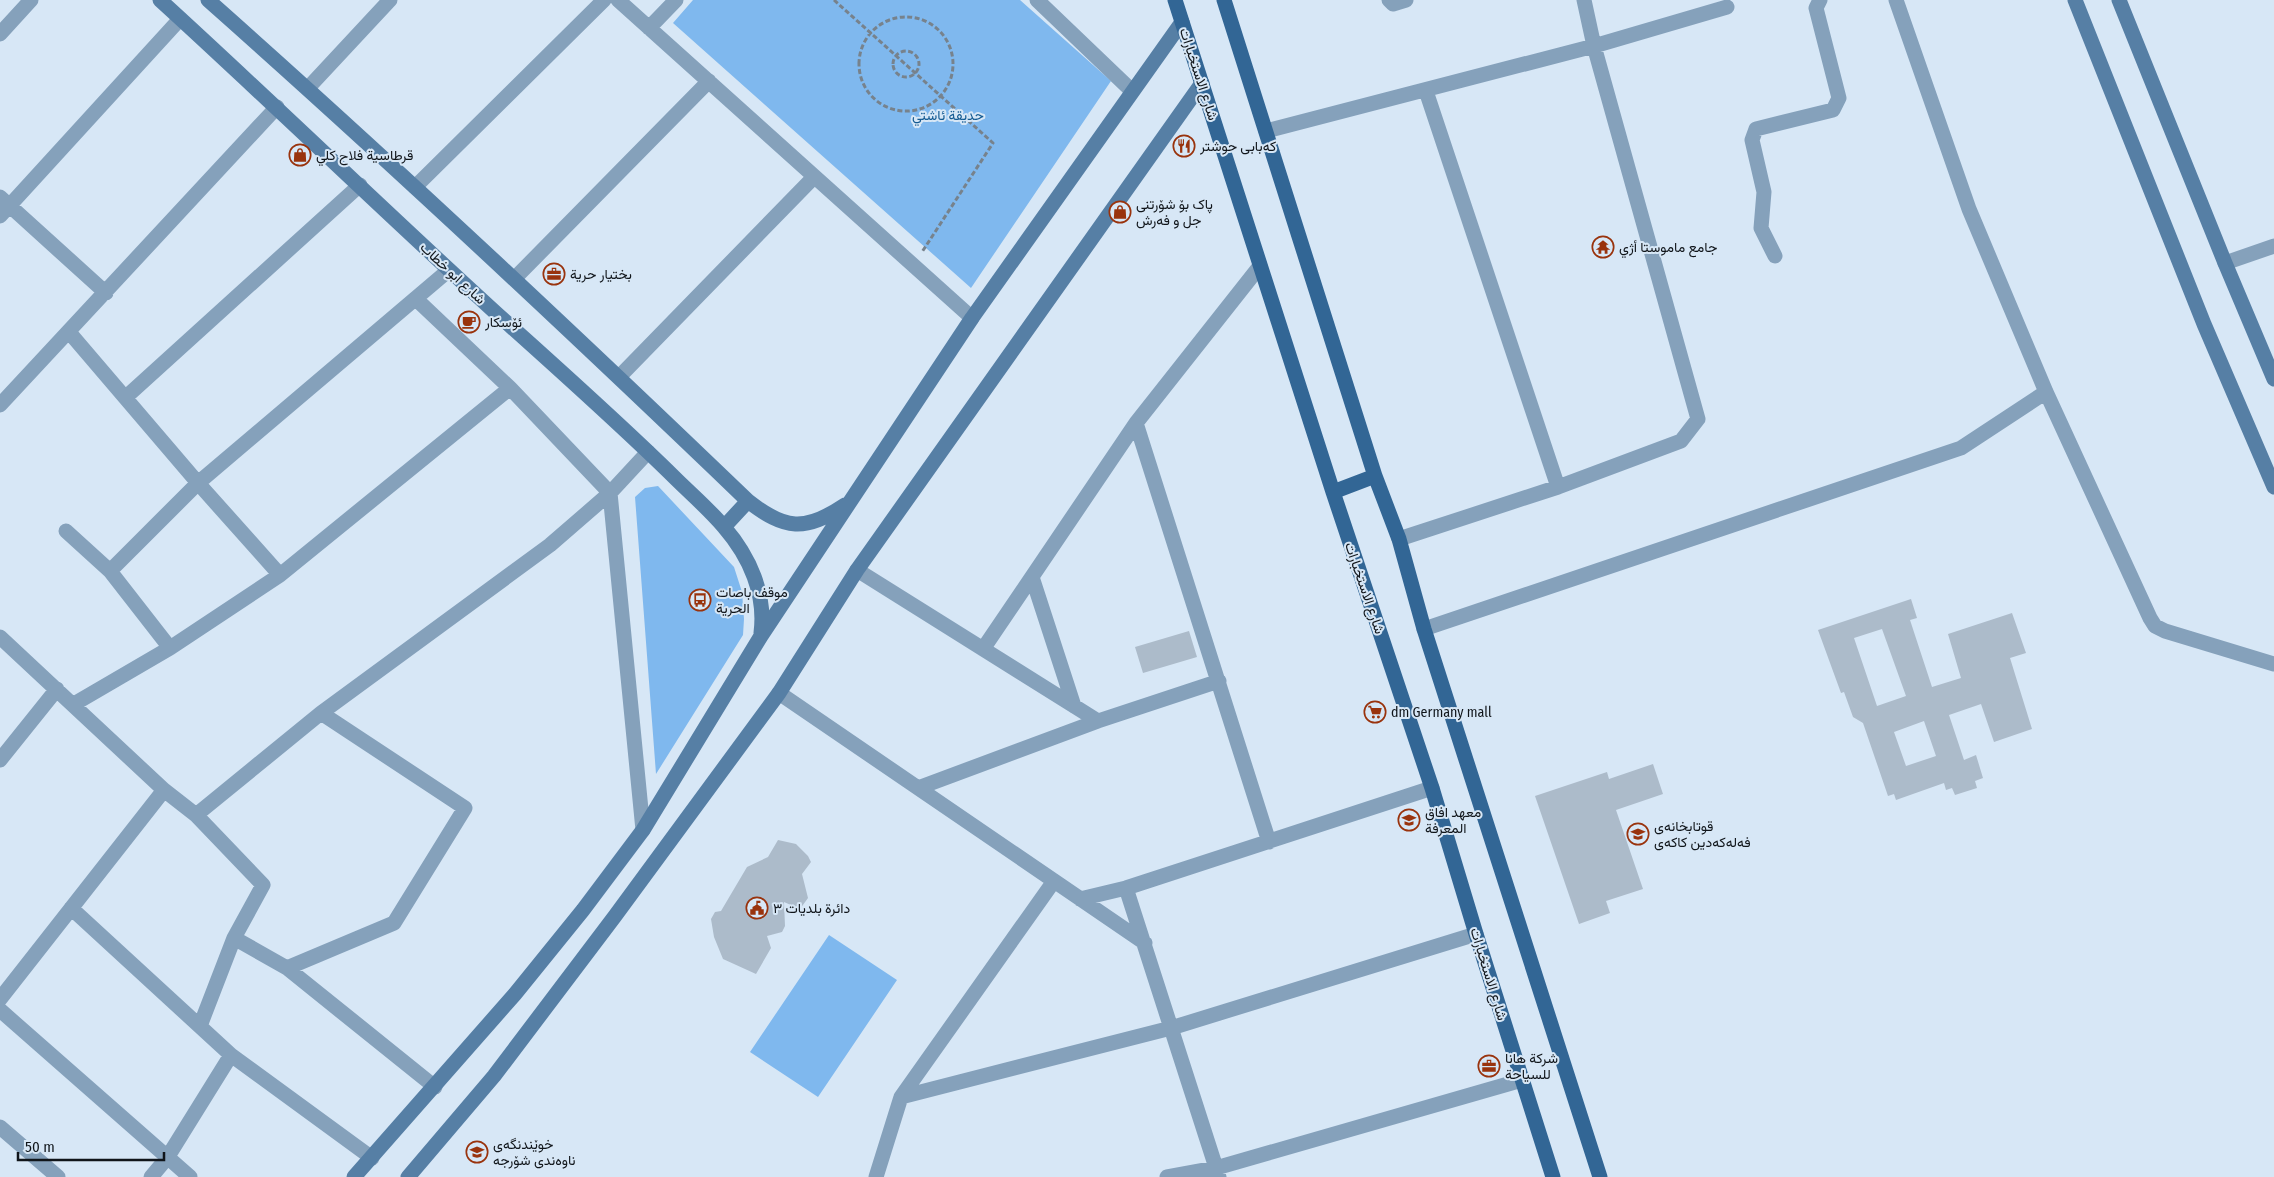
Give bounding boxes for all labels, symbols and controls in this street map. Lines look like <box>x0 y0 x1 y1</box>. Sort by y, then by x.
street label: شارع الاستخبارات <box>1174 26 1221 123</box>
park label: حديقة ئاشتي <box>912 107 984 127</box>
restaurant icon: کەبابی حوشتر <box>1172 134 1196 158</box>
place label: کەبابی حوشتر <box>1199 138 1276 155</box>
shop icon: قرطاسية فلاح كلي <box>288 143 312 167</box>
place label: قرطاسية فلاح كلي <box>316 147 413 167</box>
place label: پاک بۆ شۆرتنی جل و فەرش <box>1136 196 1213 229</box>
shop icon: پاک بۆ شۆرتنی جل و فەرش <box>1108 200 1132 224</box>
temple icon: جامع ماموستا أژي <box>1591 235 1615 259</box>
street label: شارع ابو خطاب <box>415 239 489 309</box>
place label: جامع ماموستا أژي <box>1619 239 1717 259</box>
office icon: بختيار حرية <box>542 262 566 286</box>
place label: بختيار حرية <box>570 266 632 283</box>
cafe icon: ئۆسکار <box>457 310 481 334</box>
place label: ئۆسکار <box>484 314 522 331</box>
street label: شارع الاستخبارات <box>1339 540 1388 637</box>
place label: موقف باصات الحریة <box>716 584 788 617</box>
bus stop icon: موقف باصات الحریة <box>688 588 712 612</box>
supermarket icon: dm Germany mall <box>1363 700 1387 724</box>
place label: dm Germany mall <box>1391 704 1492 721</box>
place label: معهد افاق المعرفة <box>1425 804 1481 837</box>
school or university icon: معهد افاق المعرفة <box>1397 808 1421 832</box>
place label: قوتابخانەی فەلەکەدین کاکەی <box>1654 818 1751 851</box>
school or university icon: قوتابخانەی فەلەکەدین کاکەی <box>1626 822 1650 846</box>
public building icon: دائرة بلديات ٣ <box>745 896 769 920</box>
place label: دائرة بلديات ٣ <box>773 900 850 917</box>
street label: شارع الاستخبارات <box>1464 926 1511 1023</box>
place label: شركة هانا للسياحة <box>1505 1050 1558 1083</box>
office icon: شركة هانا للسياحة <box>1477 1054 1501 1078</box>
scale bar <box>18 1130 164 1162</box>
place label: خوێندنگەی ناوەندی شۆرجە <box>493 1136 576 1169</box>
text: 50 m <box>25 1138 55 1156</box>
school or university icon: خوێندنگەی ناوەندی شۆرجە <box>465 1140 489 1164</box>

